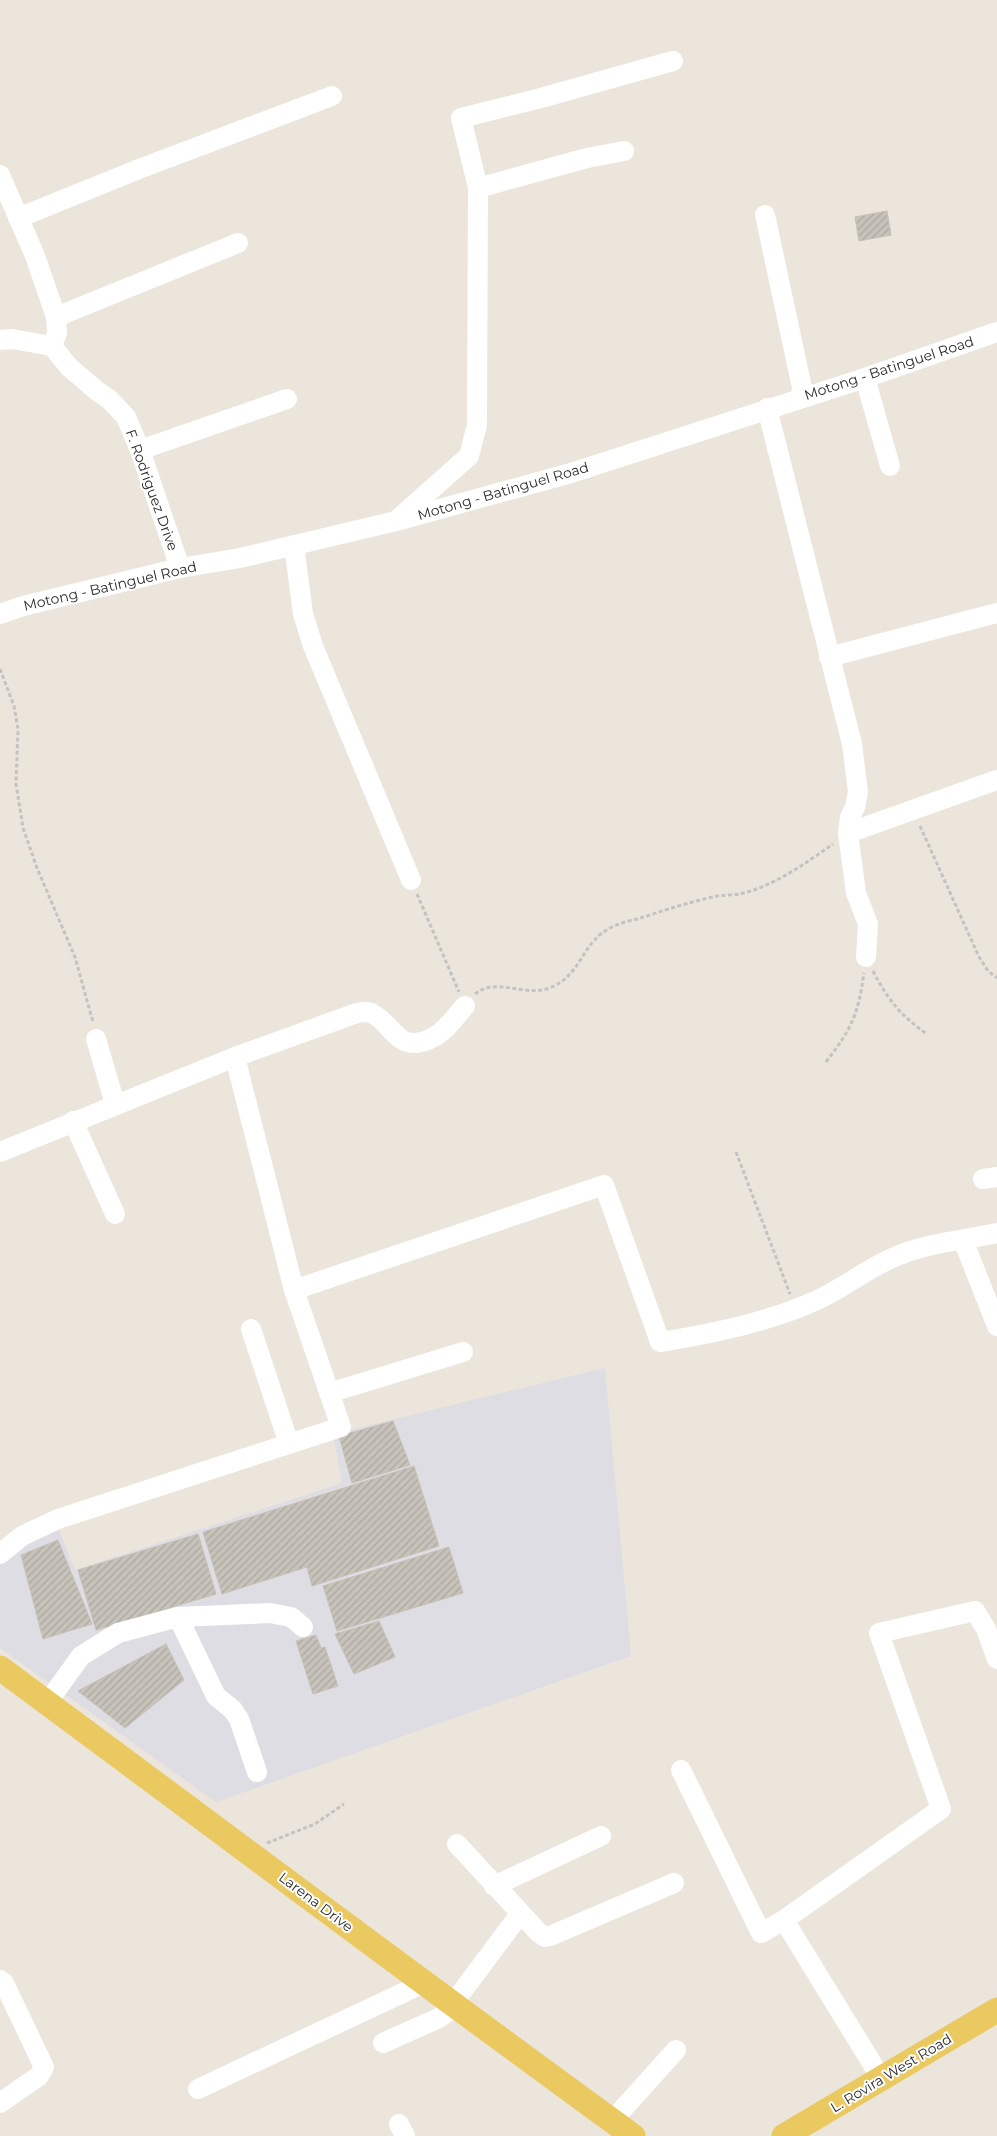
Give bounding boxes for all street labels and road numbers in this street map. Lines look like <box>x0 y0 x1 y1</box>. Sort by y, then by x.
street label: Motong - Batinguel Road <box>802 332 976 404</box>
street label: F. Rodriguez Drive <box>122 427 182 553</box>
street label: Motong - Batinguel Road <box>415 458 591 524</box>
street label: Motong - Batinguel Road <box>22 557 198 615</box>
street label: Larena Drive <box>275 1868 357 1936</box>
street label: L. Rovira West Road <box>827 2030 955 2116</box>

